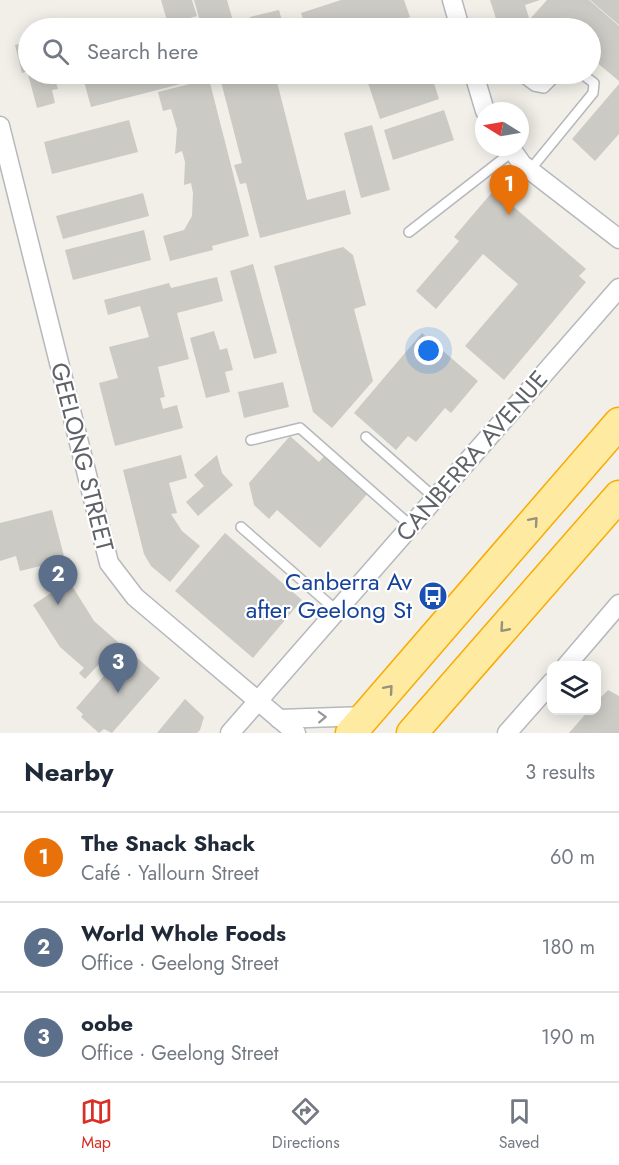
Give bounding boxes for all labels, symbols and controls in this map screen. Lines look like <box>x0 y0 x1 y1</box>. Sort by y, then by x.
search box <box>18 18 601 84</box>
icon: search <box>39 35 72 68</box>
text: Search here <box>87 35 198 67</box>
north arrow <box>475 102 529 156</box>
pin: 1 <box>490 166 528 215</box>
your location <box>414 336 443 365</box>
street label: GEELONG STREET <box>42 359 123 555</box>
street label: CANBERRA AVENUE <box>387 363 556 549</box>
one-way arrow <box>527 517 538 528</box>
pin: 2 <box>38 556 78 605</box>
place label: Canberra Av after Geelong St <box>246 564 412 627</box>
bus stop icon: Canberra Av after Geelong St <box>417 580 449 612</box>
one-way arrow <box>500 621 511 632</box>
pin: 3 <box>98 644 138 693</box>
map controls <box>547 661 601 715</box>
button: layers <box>547 661 601 715</box>
one-way arrow <box>382 685 393 696</box>
one-way arrow <box>318 711 327 724</box>
text: Nearby <box>24 753 113 791</box>
text: 3 results <box>525 758 595 787</box>
text: The Snack Shack <box>81 827 255 859</box>
text: 1 <box>38 843 49 872</box>
text: 60 m <box>550 843 595 872</box>
text: Café · Yallourn Street <box>81 859 259 888</box>
text: World Whole Foods <box>81 917 286 949</box>
text: 2 <box>37 933 50 962</box>
text: 180 m <box>541 933 595 962</box>
text: Office · Geelong Street <box>81 949 279 978</box>
text: oobe <box>81 1007 133 1039</box>
text: 3 <box>37 1023 50 1052</box>
text: 190 m <box>541 1023 595 1052</box>
text: Office · Geelong Street <box>81 1039 279 1068</box>
tab: Map <box>80 1095 113 1154</box>
tab: Directions <box>272 1095 340 1154</box>
tab: Saved <box>499 1095 539 1154</box>

